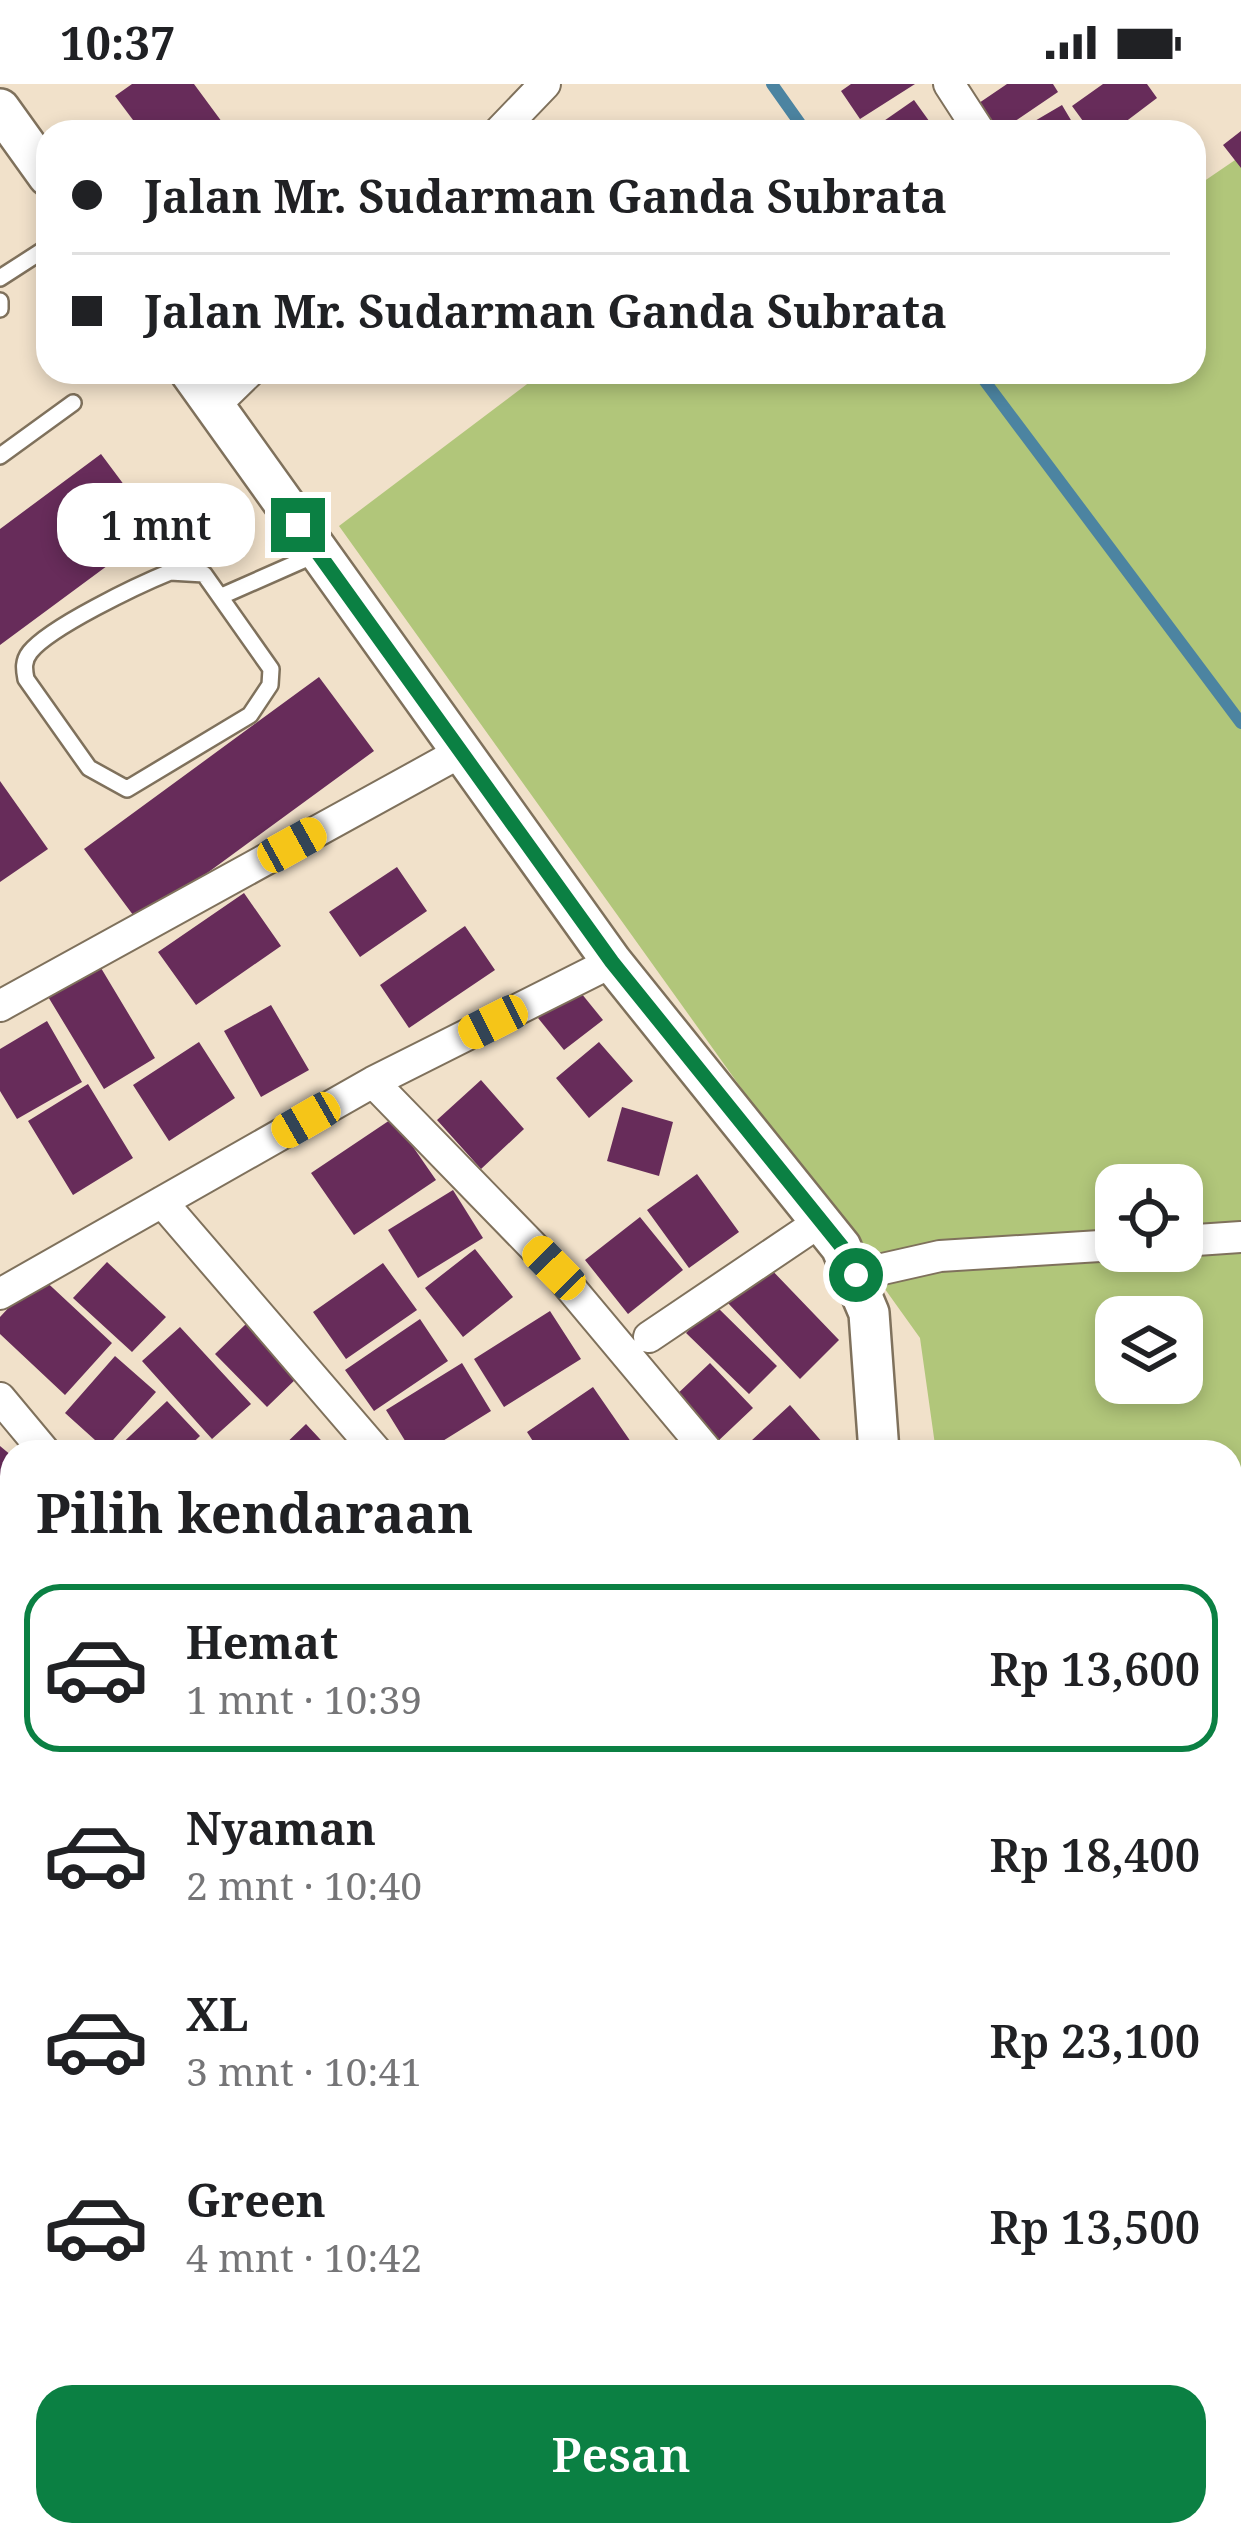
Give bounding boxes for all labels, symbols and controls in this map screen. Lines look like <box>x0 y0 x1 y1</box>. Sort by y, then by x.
text: 10:37 <box>60 12 175 73</box>
text: Jalan Mr. Sudarman Ganda Subrata <box>144 165 947 226</box>
text: Jalan Mr. Sudarman Ganda Subrata <box>144 280 947 341</box>
callout: 1 mnt <box>58 483 256 567</box>
text: 1 mnt <box>101 498 211 551</box>
route end <box>271 498 325 552</box>
car <box>252 812 332 878</box>
car <box>453 990 533 1054</box>
car <box>266 1086 346 1154</box>
map controls <box>1095 1164 1203 1404</box>
button: locate <box>1095 1164 1203 1272</box>
car <box>516 1230 592 1306</box>
route start <box>829 1248 883 1302</box>
button: layers <box>1095 1296 1203 1404</box>
text: Pilih kendaraan <box>36 1475 473 1549</box>
text: Hemat <box>186 1611 338 1672</box>
icon: car <box>42 1614 150 1722</box>
text: Rp 13,600 <box>990 1638 1200 1699</box>
text: 1 mnt · 10:39 <box>186 1672 422 1725</box>
text: Nyaman <box>186 1797 376 1858</box>
icon: car <box>42 1800 150 1908</box>
text: Rp 18,400 <box>990 1824 1200 1885</box>
text: 2 mnt · 10:40 <box>186 1858 422 1911</box>
text: XL <box>186 1983 248 2044</box>
icon: car <box>42 1986 150 2094</box>
text: Rp 23,100 <box>990 2010 1200 2071</box>
text: 3 mnt · 10:41 <box>186 2044 422 2097</box>
text: Green <box>186 2169 326 2230</box>
icon: car <box>42 2172 150 2280</box>
text: Rp 13,500 <box>990 2196 1200 2257</box>
text: 4 mnt · 10:42 <box>186 2230 422 2283</box>
button: Pesan <box>36 2385 1206 2523</box>

